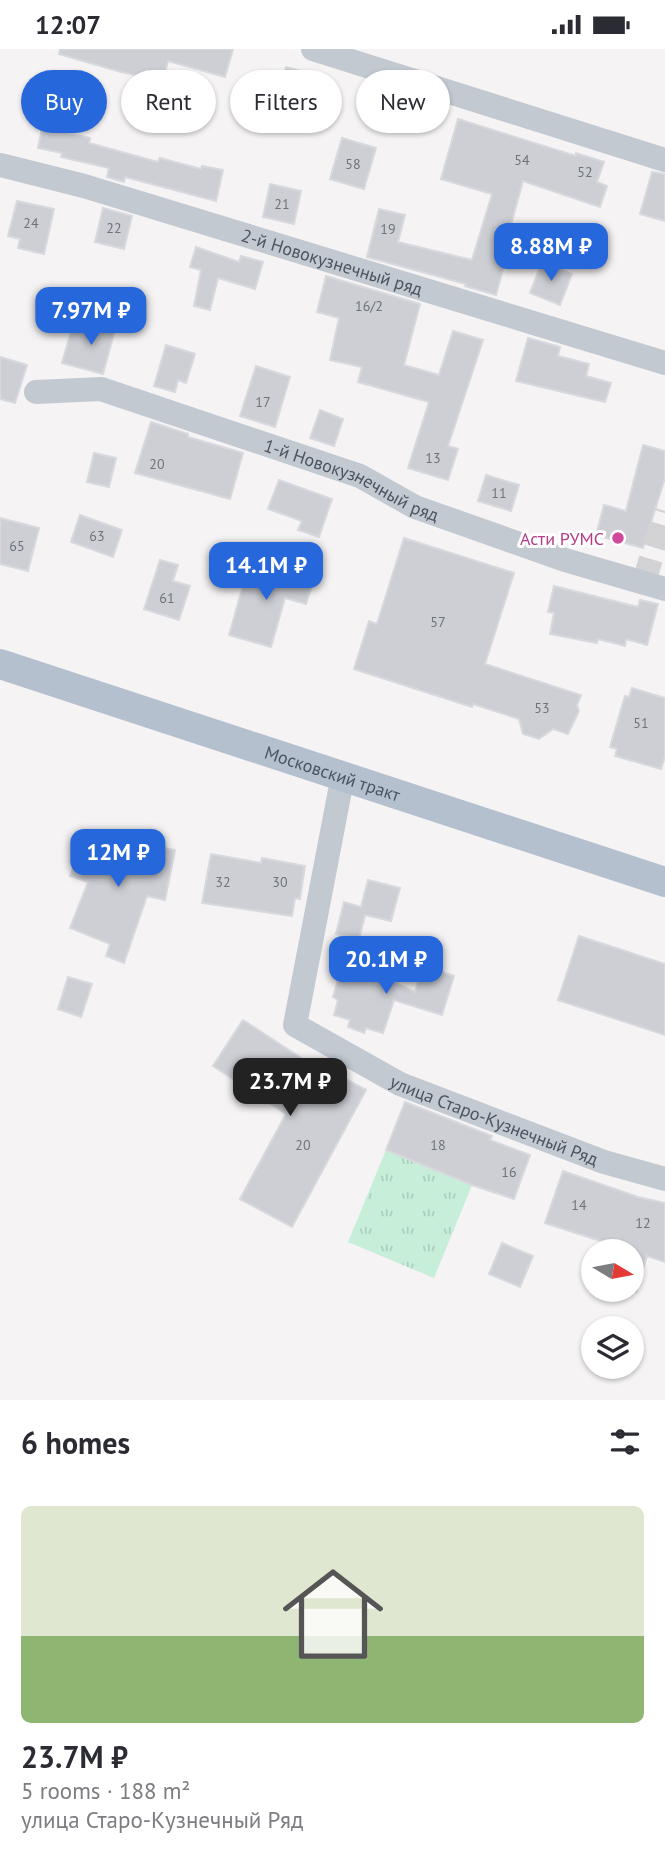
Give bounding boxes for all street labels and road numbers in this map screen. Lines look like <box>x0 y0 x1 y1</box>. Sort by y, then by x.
street label: 2-й Новокузнечный ряд <box>239 223 426 300</box>
street label: 1-й Новокузнечный ряд <box>261 433 442 526</box>
street label: Московский тракт <box>262 740 404 806</box>
street label: улица Старо-Кузнечный Ряд <box>386 1069 602 1170</box>

